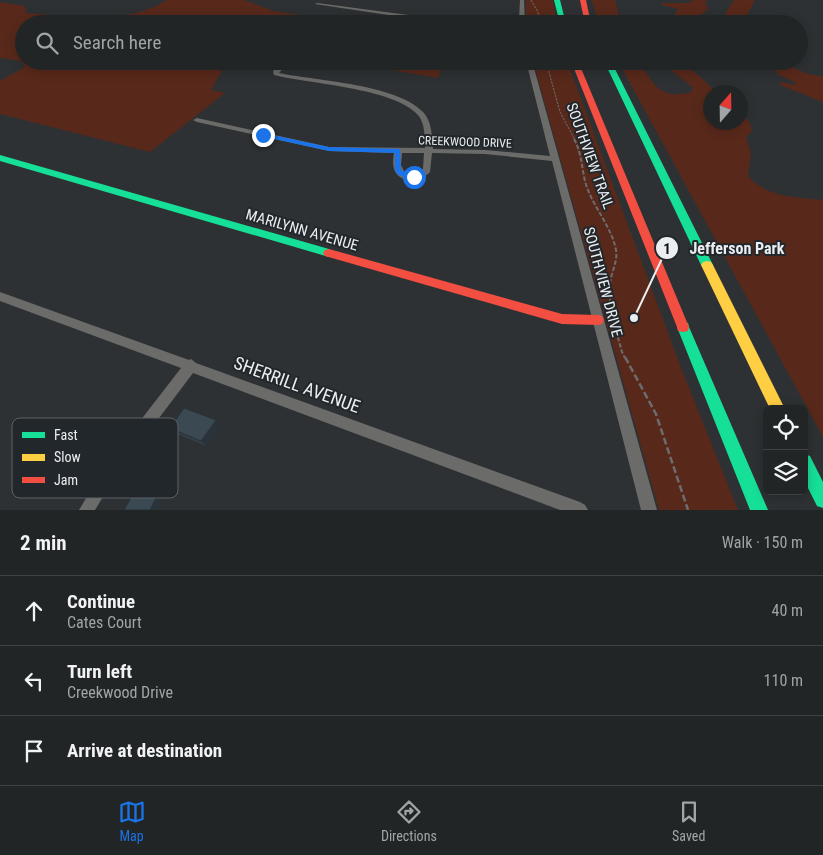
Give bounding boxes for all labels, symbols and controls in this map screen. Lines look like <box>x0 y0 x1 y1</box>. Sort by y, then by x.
search box <box>15 15 808 70</box>
icon: search <box>33 29 61 57</box>
text: Search here <box>73 31 161 54</box>
north arrow <box>703 85 748 130</box>
street label: SOUTHVIEW TRAIL <box>562 100 618 212</box>
route end <box>252 124 275 147</box>
street label: CREEKWOOD DRIVE <box>418 133 512 151</box>
route start <box>403 166 426 189</box>
street label: MARILYNN AVENUE <box>244 205 360 255</box>
street label: SOUTHVIEW DRIVE <box>580 225 626 339</box>
callout: Jefferson Park <box>654 233 794 264</box>
text: Jefferson Park <box>689 239 785 258</box>
text: 1 <box>663 240 671 258</box>
street label: SHERRILL AVENUE <box>231 352 363 417</box>
map controls <box>763 405 808 495</box>
button: locate <box>763 405 808 450</box>
legend <box>12 418 178 498</box>
text: Fast <box>54 427 78 443</box>
text: Slow <box>54 449 81 465</box>
button: layers <box>763 450 808 495</box>
text: Jam <box>54 472 78 488</box>
text: 2 min <box>20 531 67 555</box>
text: Walk · 150 m <box>722 533 803 552</box>
text: Continue <box>67 590 135 613</box>
icon: ahead <box>20 597 48 625</box>
text: 40 m <box>771 601 803 620</box>
text: Cates Court <box>67 613 142 632</box>
text: Turn left <box>67 660 132 683</box>
icon: left <box>20 667 48 695</box>
text: 110 m <box>764 671 803 690</box>
text: Creekwood Drive <box>67 683 173 702</box>
icon: arrive <box>20 737 48 765</box>
text: Arrive at destination <box>67 739 222 762</box>
tab: Map <box>118 798 146 844</box>
tab: Directions <box>381 798 437 844</box>
tab: Saved <box>672 798 705 844</box>

